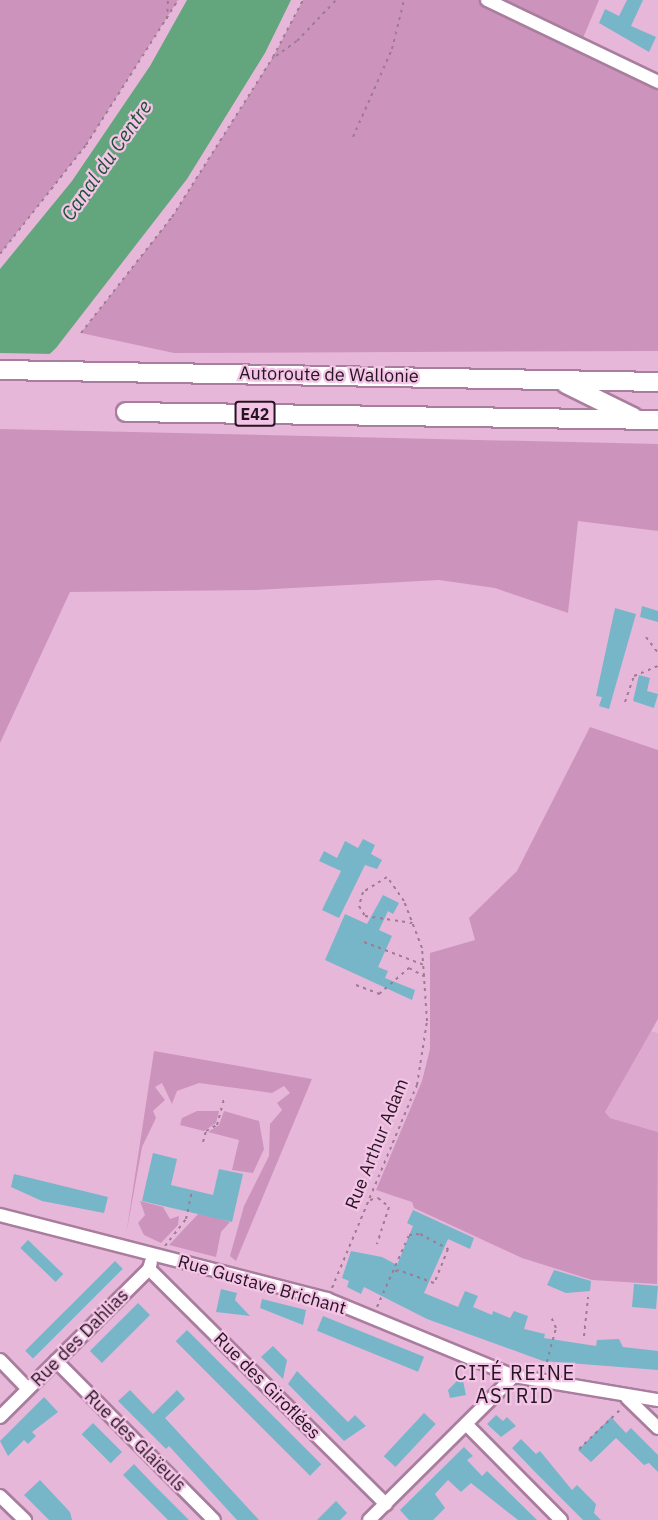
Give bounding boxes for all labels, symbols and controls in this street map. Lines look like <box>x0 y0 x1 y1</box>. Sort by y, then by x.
water label: Canal du Centre <box>56 95 156 225</box>
street label: Autoroute de Wallonie <box>239 363 419 387</box>
road number: E42 <box>234 401 276 427</box>
street label: Rue Arthur Adam <box>341 1076 413 1212</box>
street label: Rue Gustave Brichant <box>175 1251 349 1319</box>
street label: Rue des Dahlias <box>27 1285 133 1391</box>
street label: Rue des Giroflées <box>209 1328 325 1444</box>
district label: CITÉ REINE ASTRID <box>454 1360 576 1407</box>
street label: Rue des Glaïeuls <box>80 1386 190 1496</box>

